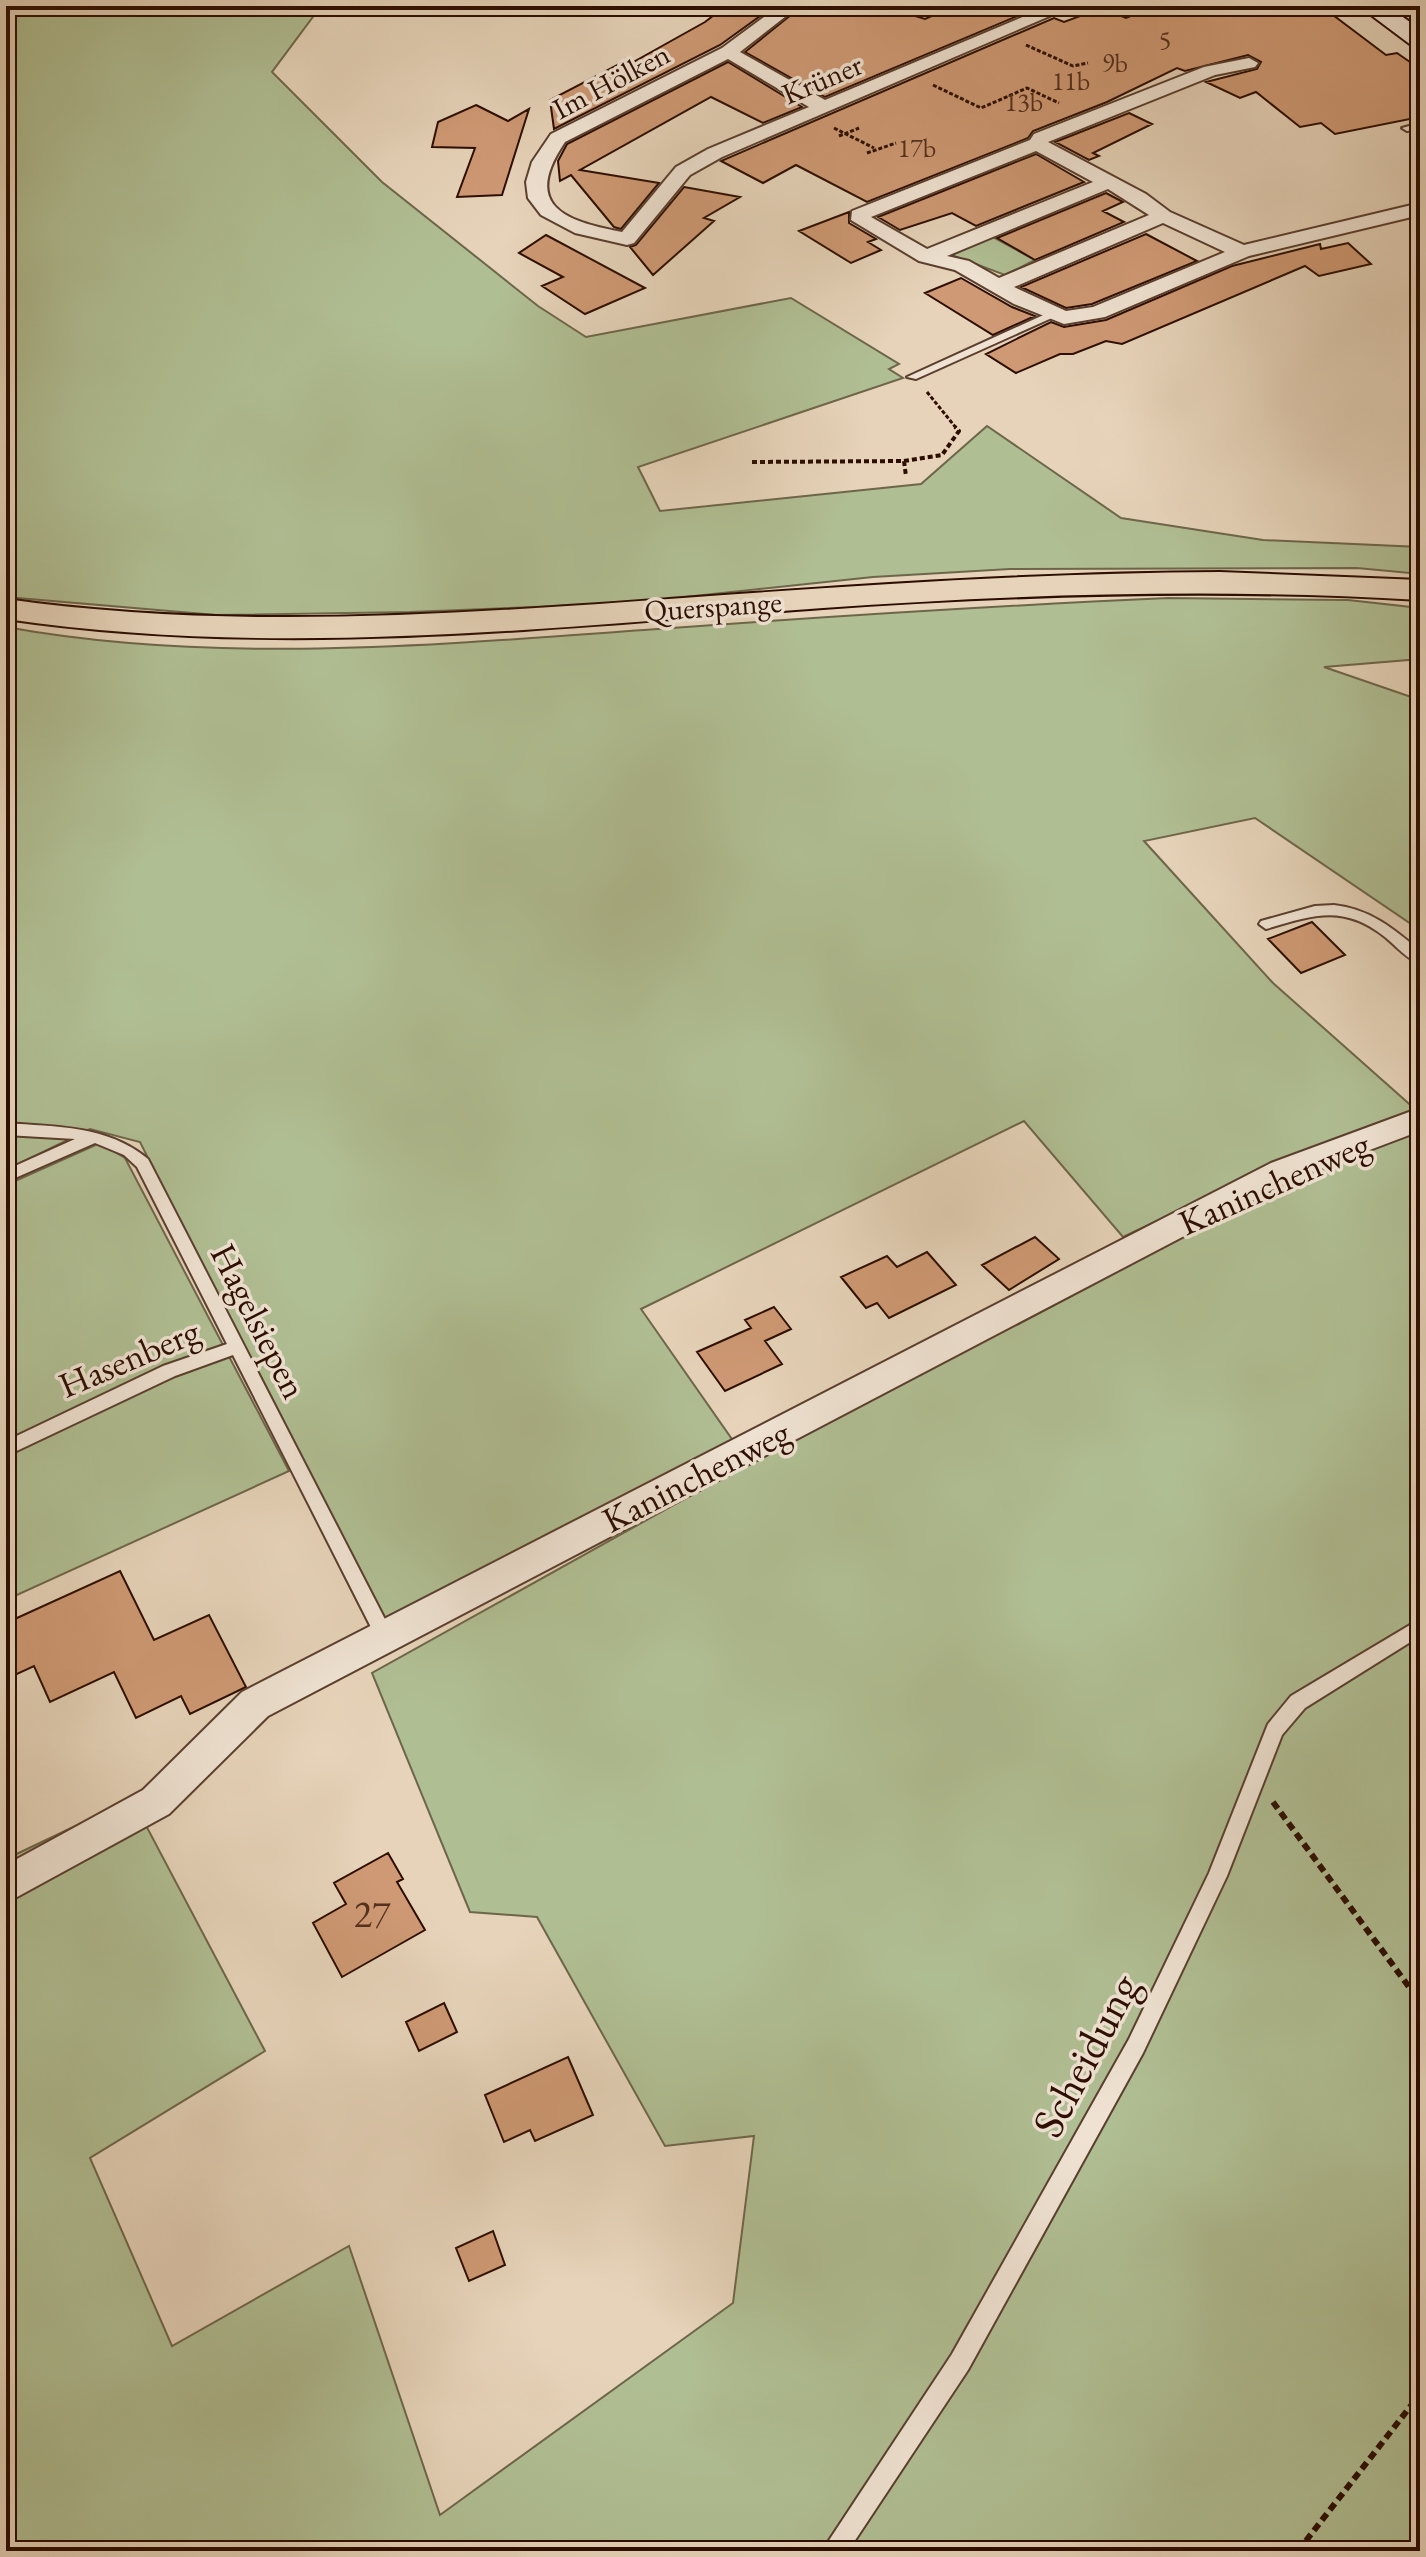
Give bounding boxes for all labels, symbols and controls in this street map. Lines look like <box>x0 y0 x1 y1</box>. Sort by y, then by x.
house number: 5 <box>1159 23 1171 57</box>
street label: Im Hölken <box>546 34 676 128</box>
street label: Krüner <box>776 45 868 113</box>
house number: 9b <box>1102 46 1128 80</box>
house number: 11b <box>1052 64 1090 98</box>
house number: 13b <box>1005 85 1043 119</box>
house number: 17b <box>898 131 936 165</box>
street label: Querspange <box>643 582 783 630</box>
street label: Kaninchenweg <box>1171 1120 1377 1246</box>
street label: Hagelsiepen <box>200 1235 318 1407</box>
street label: Hasenberg <box>51 1307 207 1409</box>
street label: Kaninchenweg <box>594 1408 798 1543</box>
house number: 27 <box>354 1889 391 1938</box>
street label: Scheidung <box>1018 1963 1152 2146</box>

